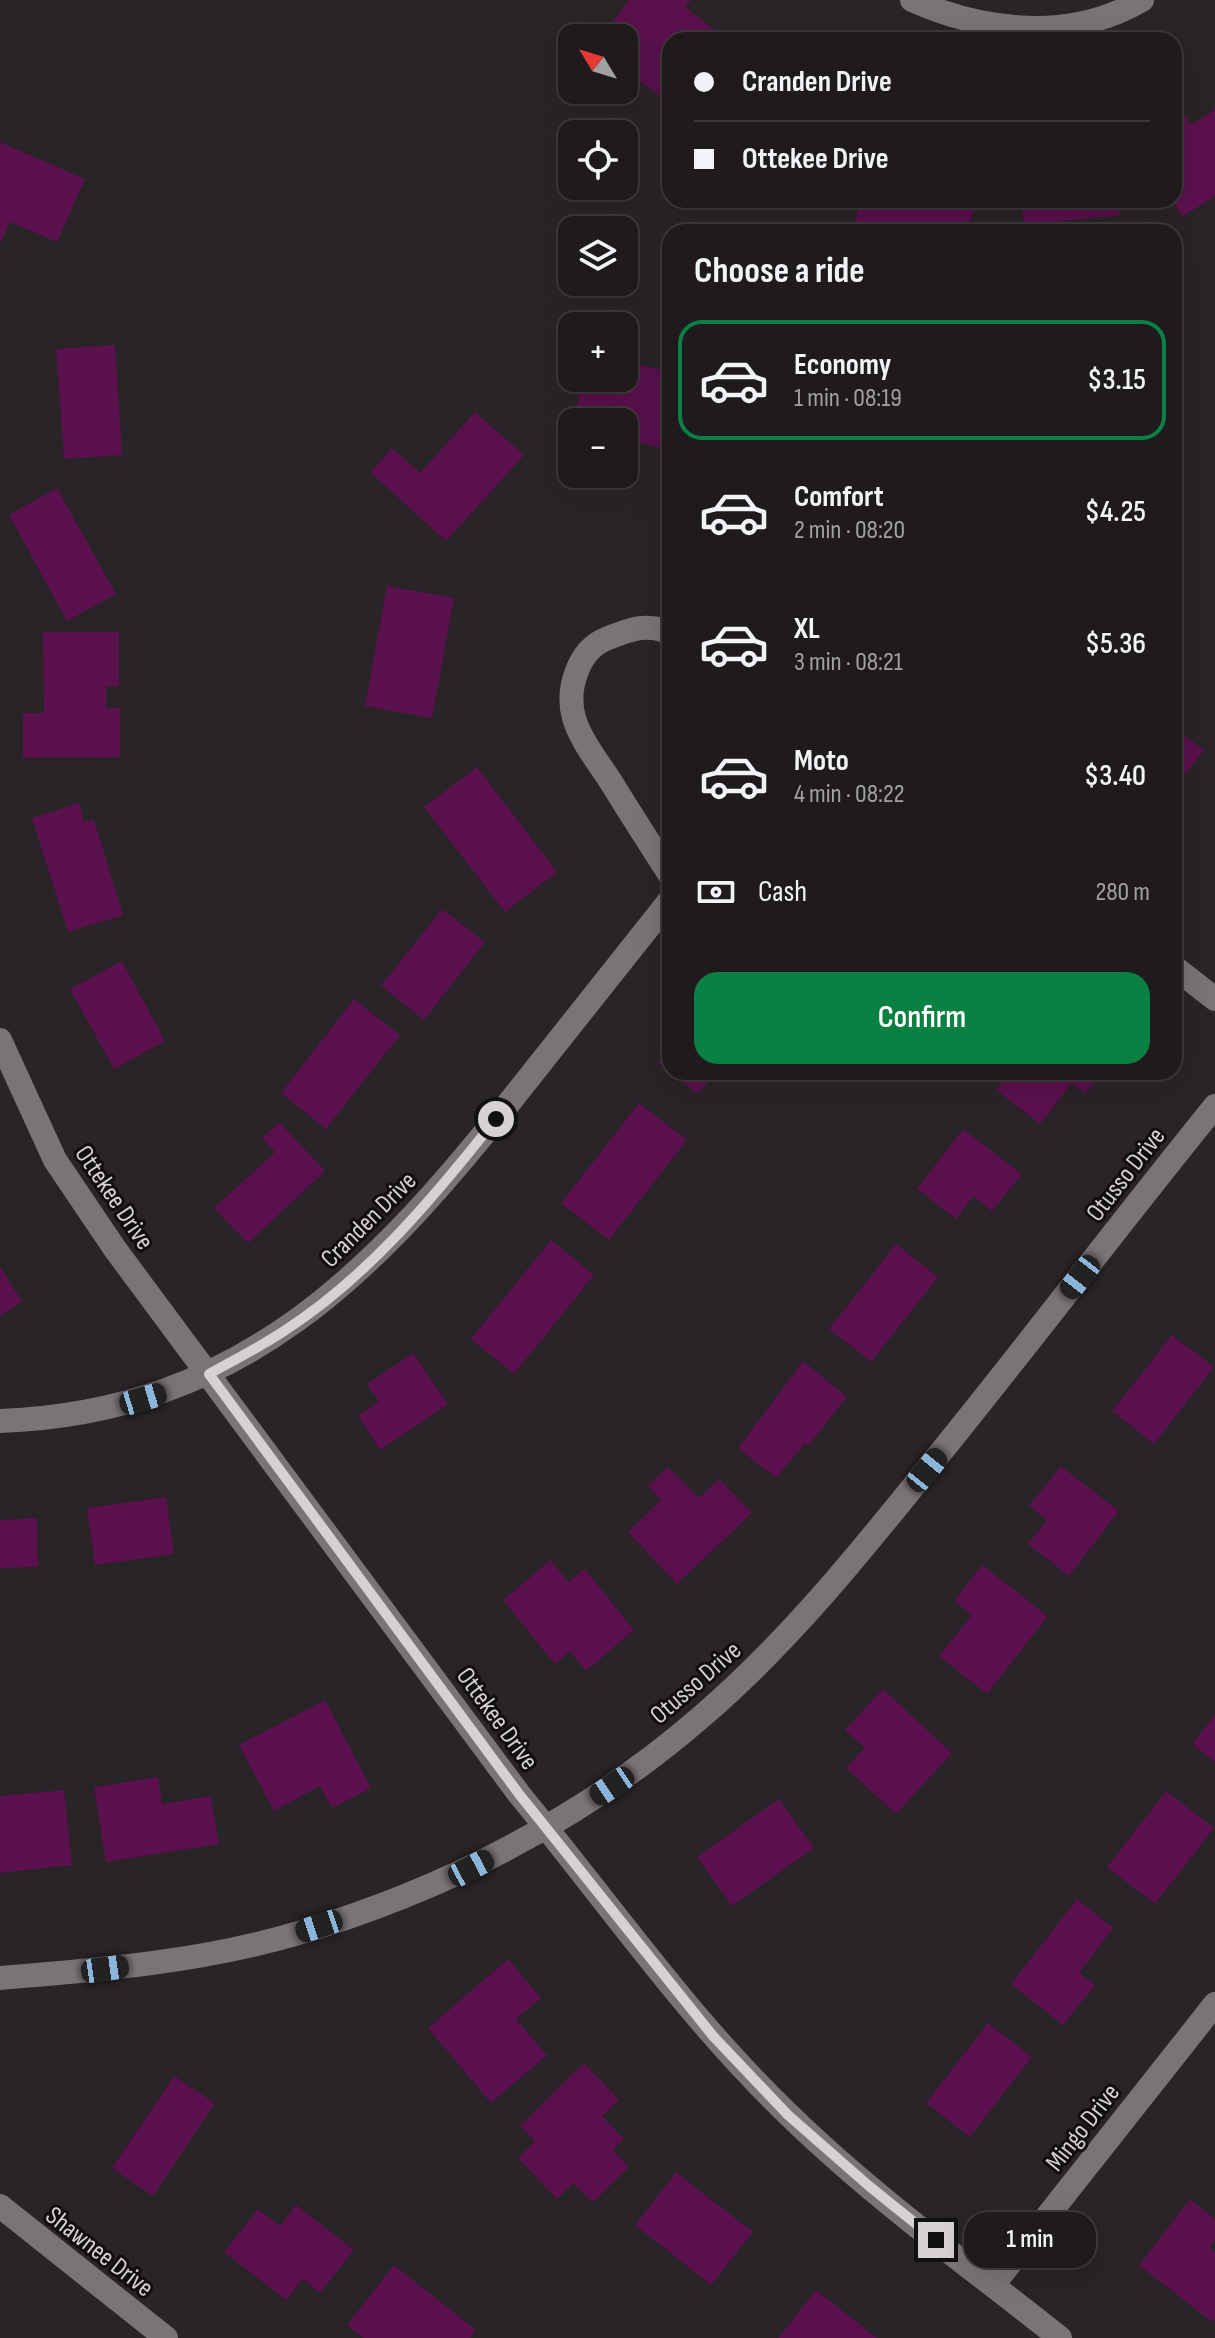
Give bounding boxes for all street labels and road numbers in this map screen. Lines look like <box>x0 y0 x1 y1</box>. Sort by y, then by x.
street label: Otusso Drive <box>1080 1122 1172 1228</box>
street label: Ottekee Drive <box>68 1140 160 1256</box>
street label: Cranden Drive <box>315 1166 423 1274</box>
street label: Otusso Drive <box>644 1635 748 1731</box>
street label: Ottekee Drive <box>449 1662 544 1776</box>
street label: Mingo Drive <box>1040 2078 1127 2178</box>
street label: Shawnee Drive <box>39 2200 159 2304</box>

